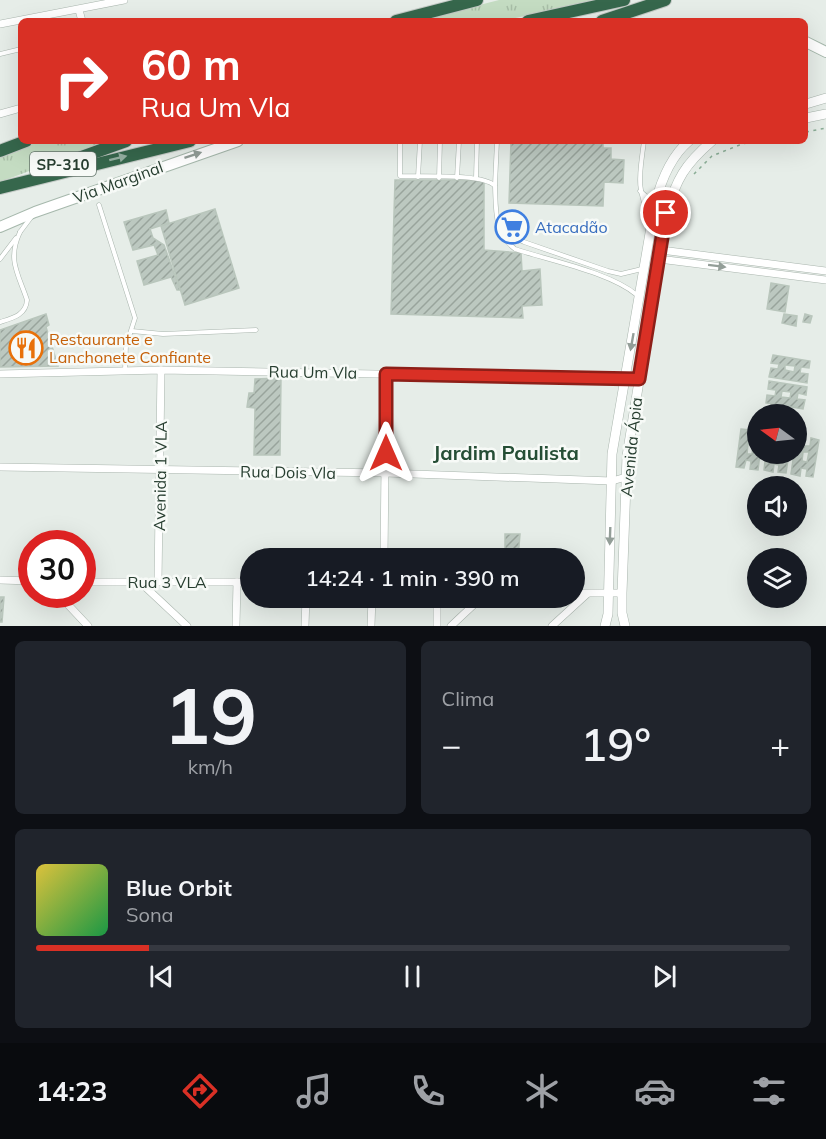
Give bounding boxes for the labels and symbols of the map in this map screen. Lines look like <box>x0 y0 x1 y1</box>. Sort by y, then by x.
one-way arrow <box>184 150 202 160</box>
road number: SP-310 <box>30 152 96 176</box>
one-way arrow <box>108 152 127 162</box>
street label: Via Marginal <box>70 157 166 207</box>
pin <box>640 187 691 238</box>
supermarket icon: Atacadão <box>494 209 530 245</box>
place label: Atacadão <box>535 217 608 237</box>
one-way arrow <box>708 261 727 271</box>
place label: Restaurante e Lanchonete Confiante <box>49 329 211 367</box>
restaurant icon: Restaurante e Lanchonete Confiante <box>8 330 44 366</box>
one-way arrow <box>627 333 636 352</box>
street label: Rua Um Vla <box>269 361 357 383</box>
street label: Avenida Ápia <box>616 396 646 498</box>
north arrow <box>747 404 807 464</box>
street label: Avenida 1 VLA <box>149 421 171 531</box>
position arrow <box>354 421 418 485</box>
district label: Jardim Paulista <box>433 440 579 465</box>
street label: Rua Dois Vla <box>240 461 336 483</box>
one-way arrow <box>606 526 615 545</box>
speed limit sign: 30 <box>18 530 96 608</box>
street label: Rua 3 VLA <box>127 572 207 592</box>

